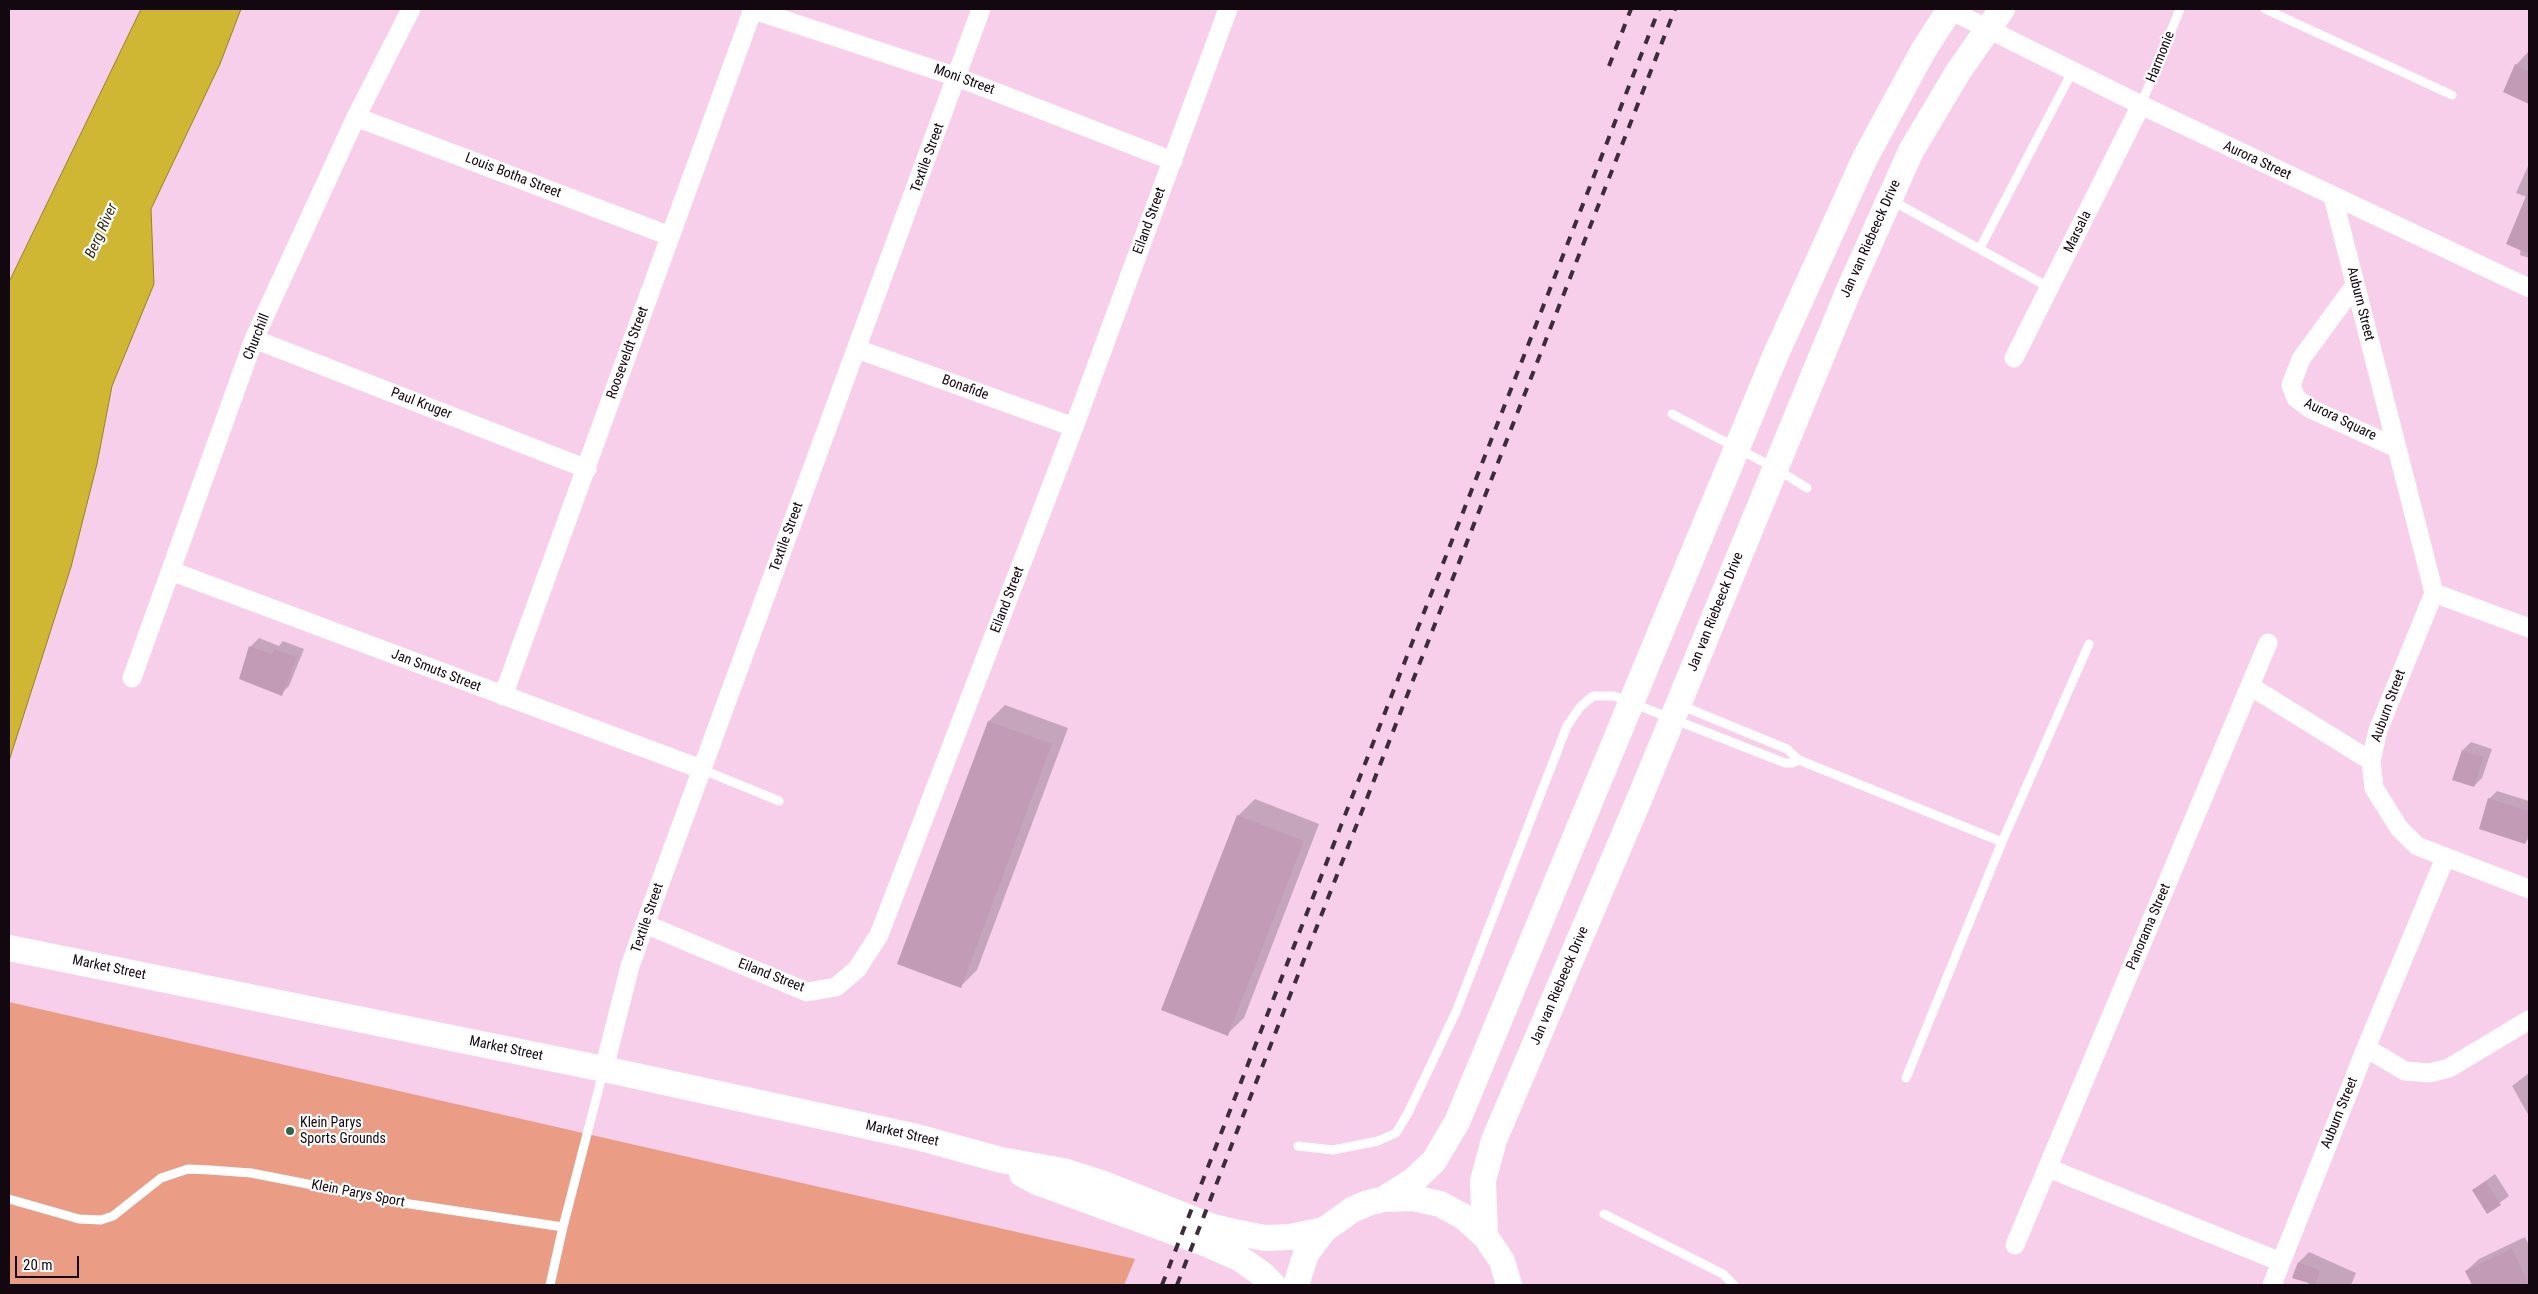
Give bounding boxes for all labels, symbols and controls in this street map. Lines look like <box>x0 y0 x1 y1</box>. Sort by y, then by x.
street label: Harmonie <box>2143 29 2179 85</box>
street label: Moni Street <box>931 61 997 99</box>
street label: Textile Street <box>908 121 948 195</box>
street label: Aurora Street <box>2221 138 2293 184</box>
street label: Louis Botha Street <box>463 150 563 202</box>
street label: Jan van Riebeeck Drive <box>1837 177 1905 301</box>
street label: Eiland Street <box>1130 185 1170 257</box>
water label: Berg River <box>82 201 122 261</box>
street label: Marsala <box>2061 208 2095 256</box>
street label: Auburn Street <box>2343 265 2377 343</box>
street label: Rooseveldt Street <box>603 304 653 402</box>
street label: Churchill <box>240 311 274 363</box>
street label: Bonafide <box>939 372 991 404</box>
street label: Paul Kruger <box>388 385 454 423</box>
street label: Aurora Square <box>2301 395 2379 445</box>
street label: Textile Street <box>767 500 807 574</box>
street label: Jan van Riebeeck Drive <box>1684 550 1748 674</box>
street label: Eiland Street <box>988 564 1028 636</box>
street label: Jan Smuts Street <box>389 646 483 696</box>
street label: Auburn Street <box>2368 668 2410 744</box>
street label: Textile Street <box>628 881 668 955</box>
street label: Panorama Street <box>2123 881 2175 973</box>
street label: Jan van Riebeeck Drive <box>1527 924 1593 1048</box>
street label: Market Street <box>71 952 147 984</box>
street label: Eiland Street <box>735 956 807 996</box>
street label: Market Street <box>468 1033 544 1065</box>
street label: Auburn Street <box>2318 1075 2362 1151</box>
place label: Klein Parys Sports Grounds <box>300 1115 386 1148</box>
street label: Market Street <box>864 1117 940 1151</box>
marker: Klein Parys Sports Grounds <box>284 1125 296 1137</box>
street label: Klein Parys Sport <box>310 1177 406 1211</box>
scale bar <box>18 1246 81 1278</box>
text: 20 m <box>23 1256 53 1274</box>

